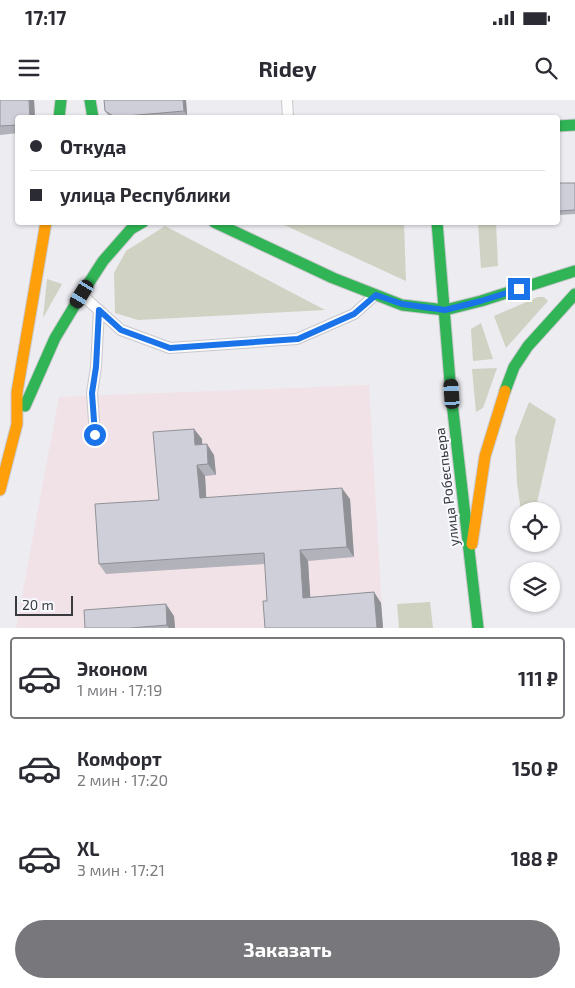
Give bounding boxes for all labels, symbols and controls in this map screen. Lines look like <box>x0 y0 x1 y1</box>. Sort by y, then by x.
text: 17:17 <box>25 6 66 29</box>
icon: menu <box>15 54 43 82</box>
icon: search <box>532 54 560 82</box>
text: Ridey <box>258 55 317 81</box>
text: Откуда <box>60 135 126 158</box>
text: улица Республики <box>60 183 231 206</box>
car <box>67 277 96 311</box>
route end <box>508 278 530 300</box>
car <box>443 379 460 409</box>
route start <box>84 424 106 446</box>
street label: улица Робеспьера <box>431 427 462 547</box>
map controls <box>510 502 560 612</box>
button: locate <box>510 502 560 552</box>
button: layers <box>510 562 560 612</box>
scale bar <box>15 593 72 616</box>
text: 20 m <box>22 596 54 613</box>
icon: car <box>17 656 62 701</box>
text: Эконом <box>77 657 148 680</box>
text: 111 ₽ <box>518 667 558 690</box>
text: 1 мин · 17:19 <box>77 680 162 699</box>
icon: car <box>17 746 62 791</box>
text: Комфорт <box>77 747 162 770</box>
text: 150 ₽ <box>512 757 558 780</box>
text: 2 мин · 17:20 <box>77 770 168 789</box>
icon: car <box>17 836 62 881</box>
text: XL <box>77 837 99 860</box>
text: 188 ₽ <box>511 847 558 870</box>
text: 3 мин · 17:21 <box>77 860 165 879</box>
button: Заказать <box>15 920 560 978</box>

